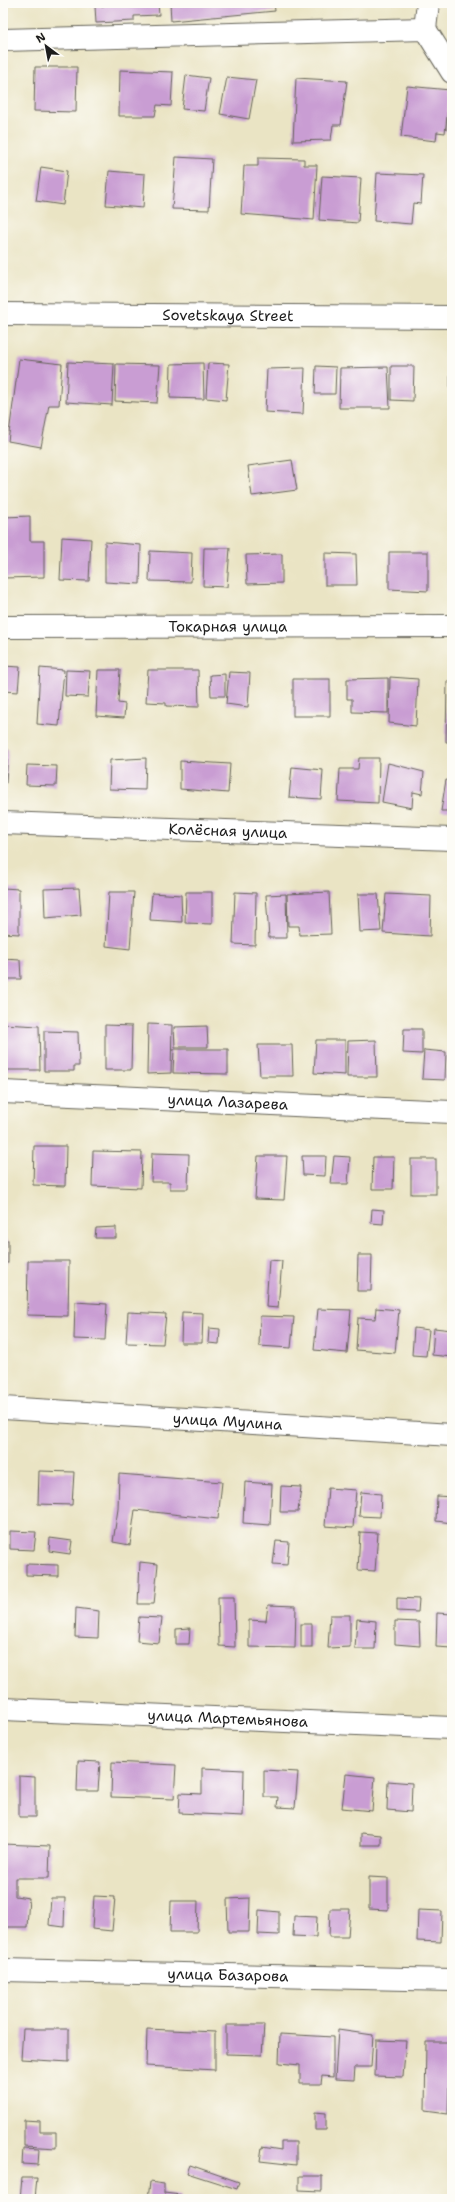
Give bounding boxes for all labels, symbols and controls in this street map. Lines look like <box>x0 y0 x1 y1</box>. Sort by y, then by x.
north arrow <box>26 26 66 66</box>
text: N <box>33 29 49 47</box>
street label: Sovetskaya Street <box>162 305 294 326</box>
street label: Токарная улица <box>169 616 288 637</box>
street label: Колёсная улица <box>168 819 288 843</box>
street label: улица Лазарева <box>167 1089 289 1115</box>
street label: улица Мулина <box>172 1408 284 1435</box>
street label: улица Мартемьянова <box>147 1705 309 1732</box>
street label: улица Базарова <box>167 1964 289 1986</box>

